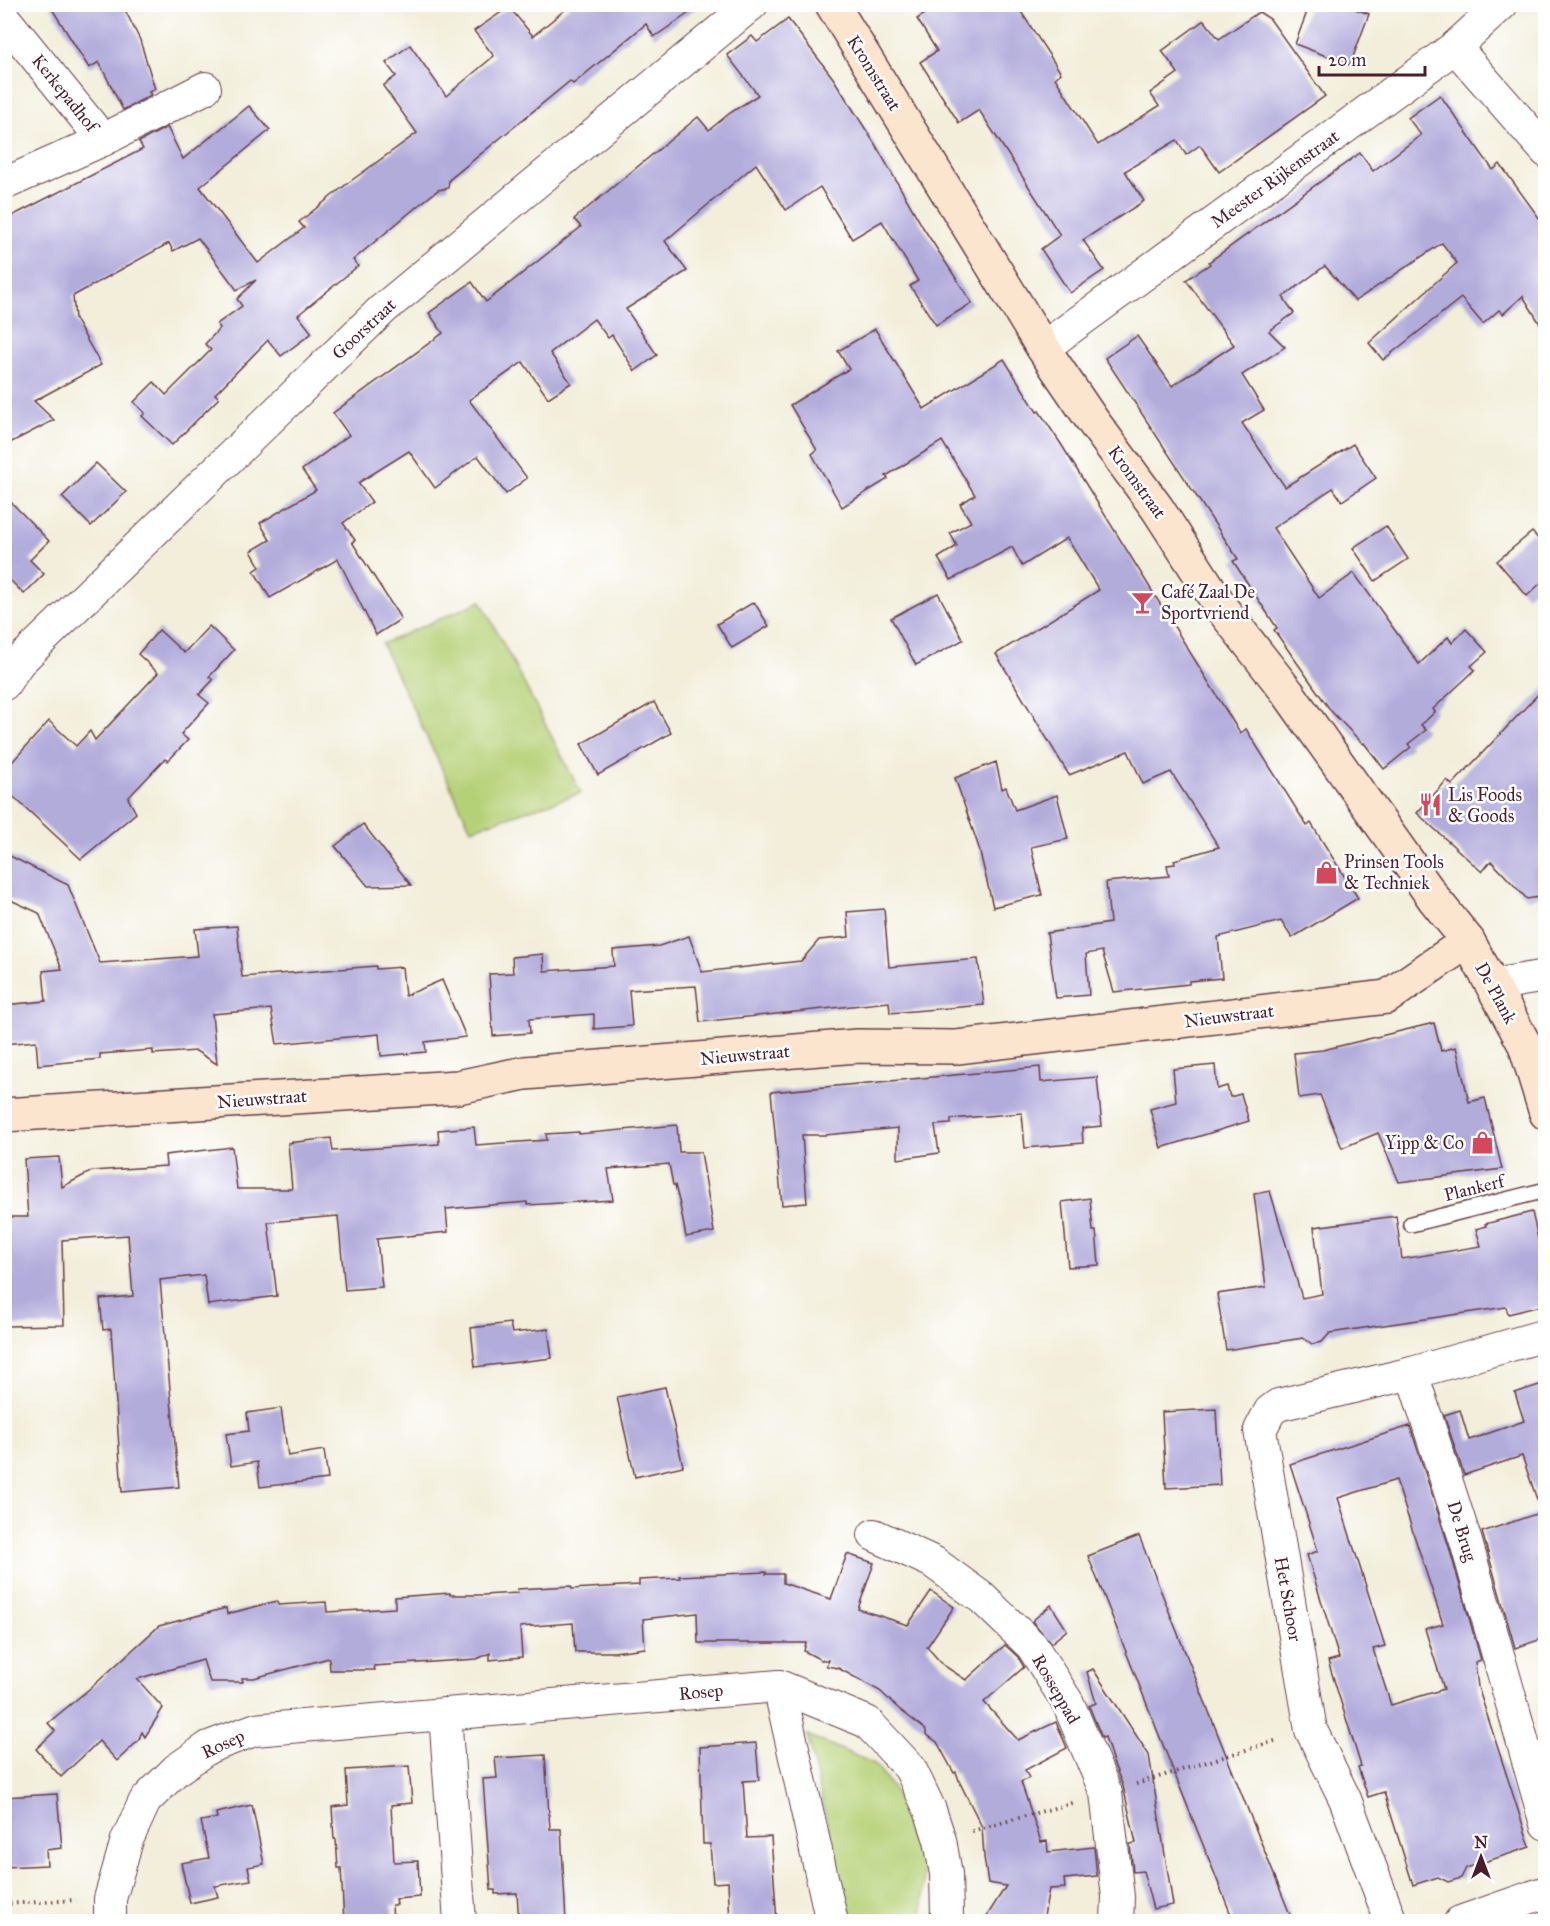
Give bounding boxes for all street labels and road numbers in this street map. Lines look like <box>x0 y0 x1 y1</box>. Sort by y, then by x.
street label: Kromstraat <box>842 31 906 115</box>
street label: Kerkepadhof <box>27 50 105 138</box>
street label: Meester Rijkenstraat <box>1207 125 1344 233</box>
street label: Goorstraat <box>327 293 401 364</box>
street label: Kromstraat <box>1103 441 1171 523</box>
street label: De Plank <box>1470 959 1522 1028</box>
street label: Nieuwstraat <box>1183 1000 1276 1032</box>
street label: Nieuwstraat <box>699 1040 791 1070</box>
street label: Nieuwstraat <box>216 1085 308 1113</box>
street label: Plankerf <box>1442 1169 1509 1206</box>
street label: De Brug <box>1441 1498 1482 1565</box>
street label: Het Schoor <box>1270 1555 1306 1644</box>
street label: Rosseppad <box>1027 1650 1085 1728</box>
street label: Rosep <box>678 1679 724 1705</box>
street label: Rosep <box>198 1725 248 1763</box>

